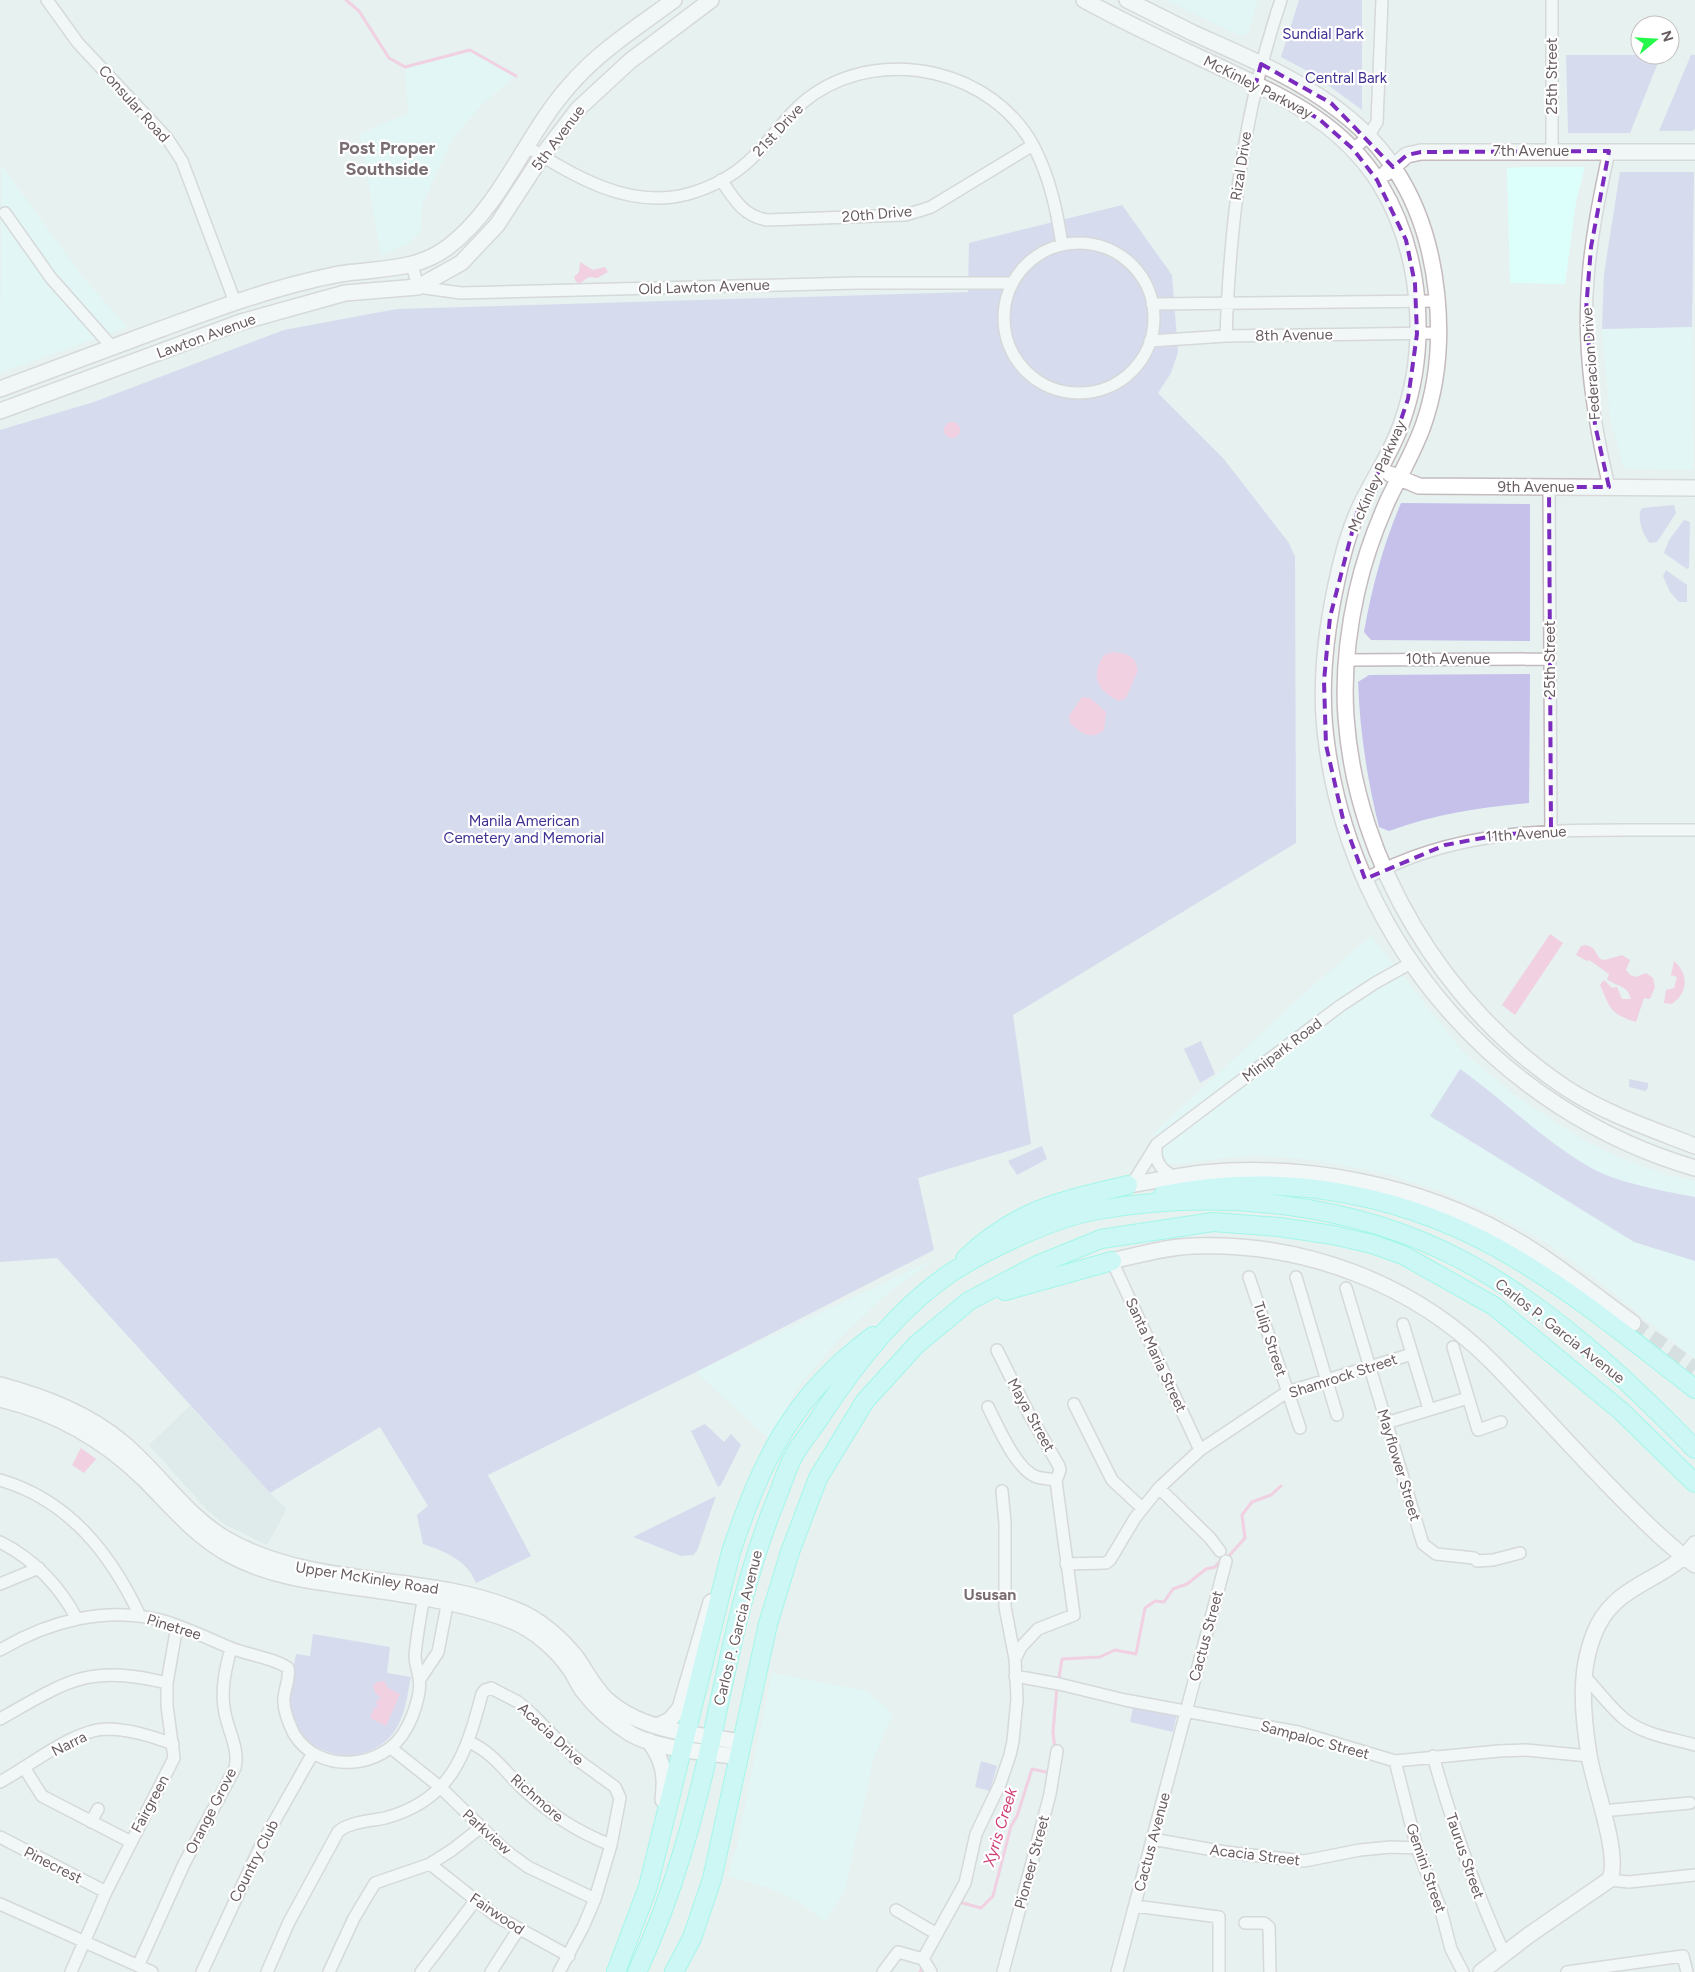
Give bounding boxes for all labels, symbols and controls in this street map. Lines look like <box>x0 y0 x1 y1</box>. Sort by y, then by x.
north arrow <box>1630 15 1680 65</box>
park label: Sundial Park <box>1282 25 1364 43</box>
text: N <box>1657 28 1677 44</box>
street label: 25th Street <box>1543 37 1561 114</box>
street label: McKinley Parkway <box>1200 52 1316 122</box>
street label: Consular Road <box>95 62 173 146</box>
park label: Central Bark <box>1305 69 1388 87</box>
street label: 21st Drive <box>749 100 807 160</box>
street label: 5th Avenue <box>528 102 588 174</box>
street label: Rizal Drive <box>1227 130 1255 202</box>
district label: Post Proper Southside <box>339 137 436 180</box>
street label: 7th Avenue <box>1493 142 1569 160</box>
street label: 20th Drive <box>841 202 913 226</box>
street label: Old Lawton Avenue <box>638 276 770 298</box>
street label: Federacion Drive <box>1578 307 1604 421</box>
street label: Lawton Avenue <box>154 310 258 362</box>
street label: 8th Avenue <box>1255 325 1333 345</box>
street label: McKinley Parkway <box>1344 417 1410 535</box>
street label: 9th Avenue <box>1498 478 1574 496</box>
street label: 25th Street <box>1541 620 1559 697</box>
street label: 10th Avenue <box>1406 650 1490 668</box>
park label: Manila American Cemetery and Memorial <box>444 812 604 847</box>
street label: 11th Avenue <box>1485 822 1567 846</box>
street label: Minipark Road <box>1239 1014 1325 1086</box>
street label: Carlos P. Garcia Avenue <box>1492 1275 1628 1387</box>
street label: Santa Maria Street <box>1122 1295 1191 1416</box>
street label: Tulip Street <box>1249 1299 1291 1379</box>
street label: Shamrock Street <box>1287 1350 1400 1402</box>
street label: Maya Street <box>1003 1375 1059 1455</box>
street label: Mayflower Street <box>1373 1407 1425 1523</box>
street label: Carlos P. Garcia Avenue <box>710 1548 766 1708</box>
street label: Upper McKinley Road <box>294 1558 440 1598</box>
district label: Ususan <box>964 1585 1016 1604</box>
street label: Cactus Street <box>1185 1588 1227 1683</box>
street label: Pinetree <box>145 1610 203 1644</box>
street label: Acacia Drive <box>514 1699 588 1769</box>
street label: Sampaloc Street <box>1259 1717 1372 1763</box>
street label: Narra <box>48 1728 90 1760</box>
street label: Orange Grove <box>182 1765 240 1857</box>
street label: Richmore <box>507 1770 567 1826</box>
street label: Fairgreen <box>127 1772 173 1836</box>
water label: Xyris Creek <box>979 1784 1021 1869</box>
street label: Cactus Avenue <box>1130 1790 1174 1894</box>
street label: Parkview <box>459 1805 515 1859</box>
street label: Taurus Street <box>1442 1811 1488 1902</box>
street label: Pioneer Street <box>1011 1813 1053 1911</box>
street label: Country Club <box>226 1817 283 1905</box>
street label: Gemini Street <box>1402 1821 1450 1915</box>
street label: Acacia Street <box>1209 1841 1301 1870</box>
street label: Pinecrest <box>21 1843 85 1887</box>
street label: Fairwood <box>466 1889 528 1939</box>

